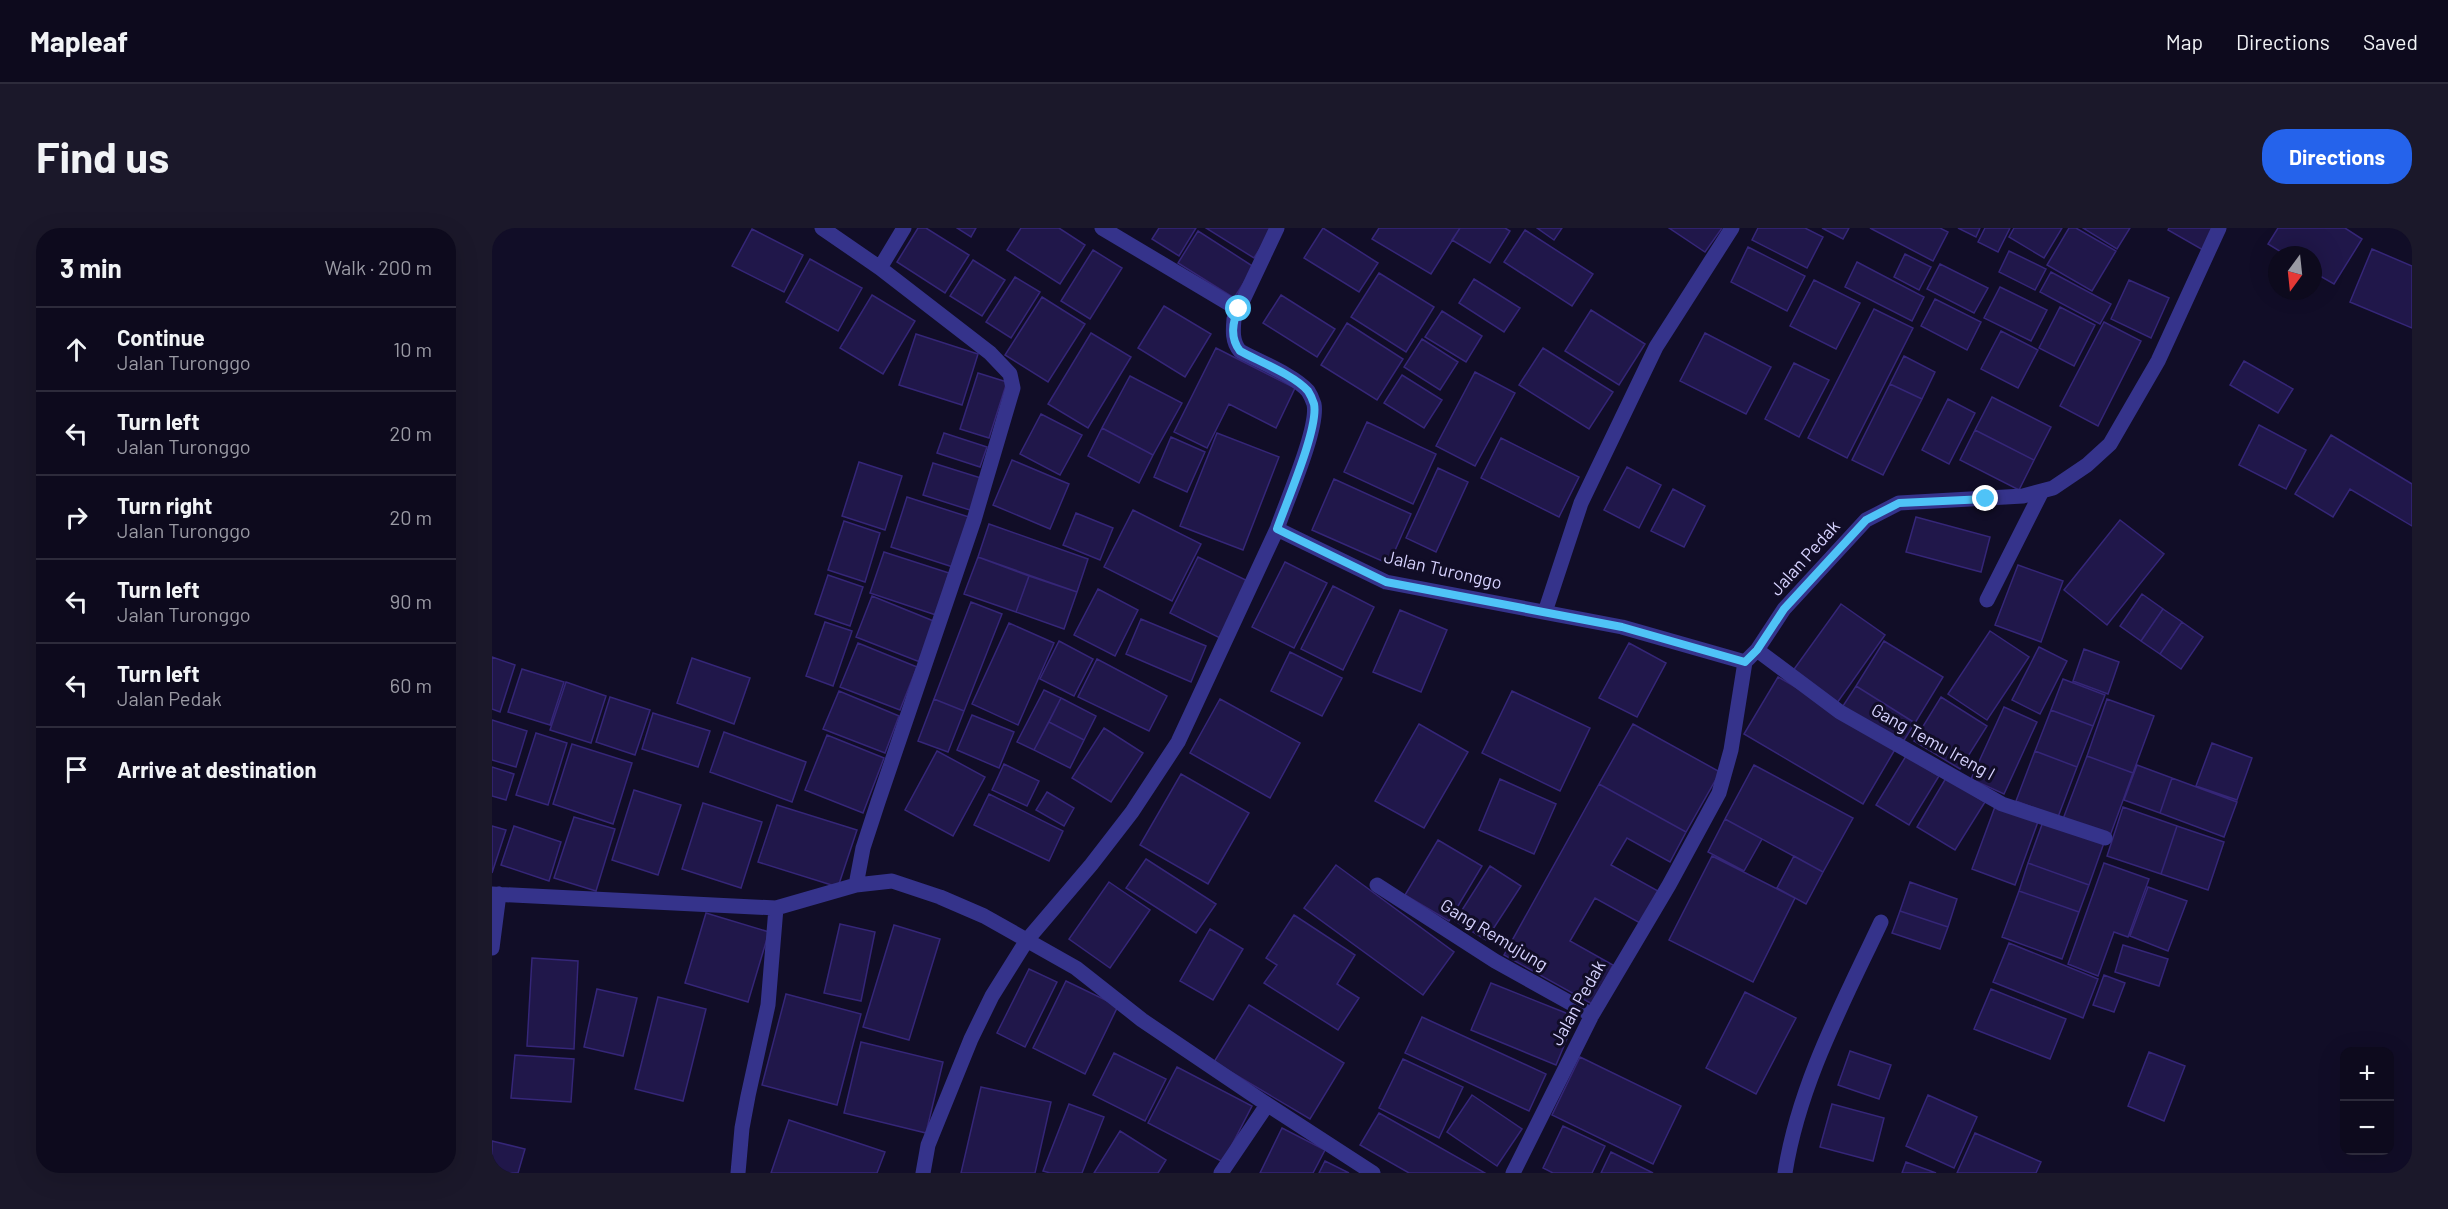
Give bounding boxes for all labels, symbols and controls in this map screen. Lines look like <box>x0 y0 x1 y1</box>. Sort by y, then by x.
text: Mapleaf <box>30 24 128 58</box>
text: Map <box>2166 29 2203 54</box>
text: Directions <box>2236 29 2330 54</box>
text: Saved <box>2363 29 2418 54</box>
button: Directions <box>2262 129 2412 184</box>
text: Find us <box>36 131 169 181</box>
north arrow <box>2268 246 2322 300</box>
text: 3 min <box>60 252 122 283</box>
text: Walk · 200 m <box>324 255 432 279</box>
route start <box>1225 295 1251 321</box>
text: Continue <box>117 324 205 350</box>
icon: ahead <box>60 333 93 366</box>
text: 10 m <box>393 337 432 361</box>
text: Jalan Turonggo <box>117 350 251 374</box>
text: Turn left <box>117 408 200 434</box>
icon: left <box>60 417 93 450</box>
text: 20 m <box>389 421 432 445</box>
text: Jalan Turonggo <box>117 434 251 458</box>
route end <box>1972 485 1998 511</box>
text: Turn right <box>117 492 212 518</box>
icon: right <box>60 501 93 534</box>
text: 20 m <box>389 505 432 529</box>
street label: Jalan Pedak <box>1765 515 1844 600</box>
text: Jalan Turonggo <box>117 518 251 542</box>
street label: Jalan Turonggo <box>1382 545 1504 593</box>
text: Turn left <box>117 576 200 602</box>
icon: left <box>60 585 93 618</box>
text: 90 m <box>390 589 432 613</box>
text: Jalan Turonggo <box>117 602 251 626</box>
text: Turn left <box>117 660 200 686</box>
icon: left <box>60 669 93 702</box>
text: 60 m <box>390 673 432 697</box>
text: Jalan Pedak <box>117 686 222 710</box>
street label: Gang Temu Ireng I <box>1868 698 1999 784</box>
icon: arrive <box>60 753 93 786</box>
text: Arrive at destination <box>117 756 316 782</box>
street label: Gang Remujung <box>1437 893 1552 975</box>
street label: Jalan Pedak <box>1545 956 1610 1049</box>
map controls <box>2340 1047 2394 1155</box>
button: + <box>2340 1047 2394 1101</box>
button: − <box>2340 1101 2394 1155</box>

